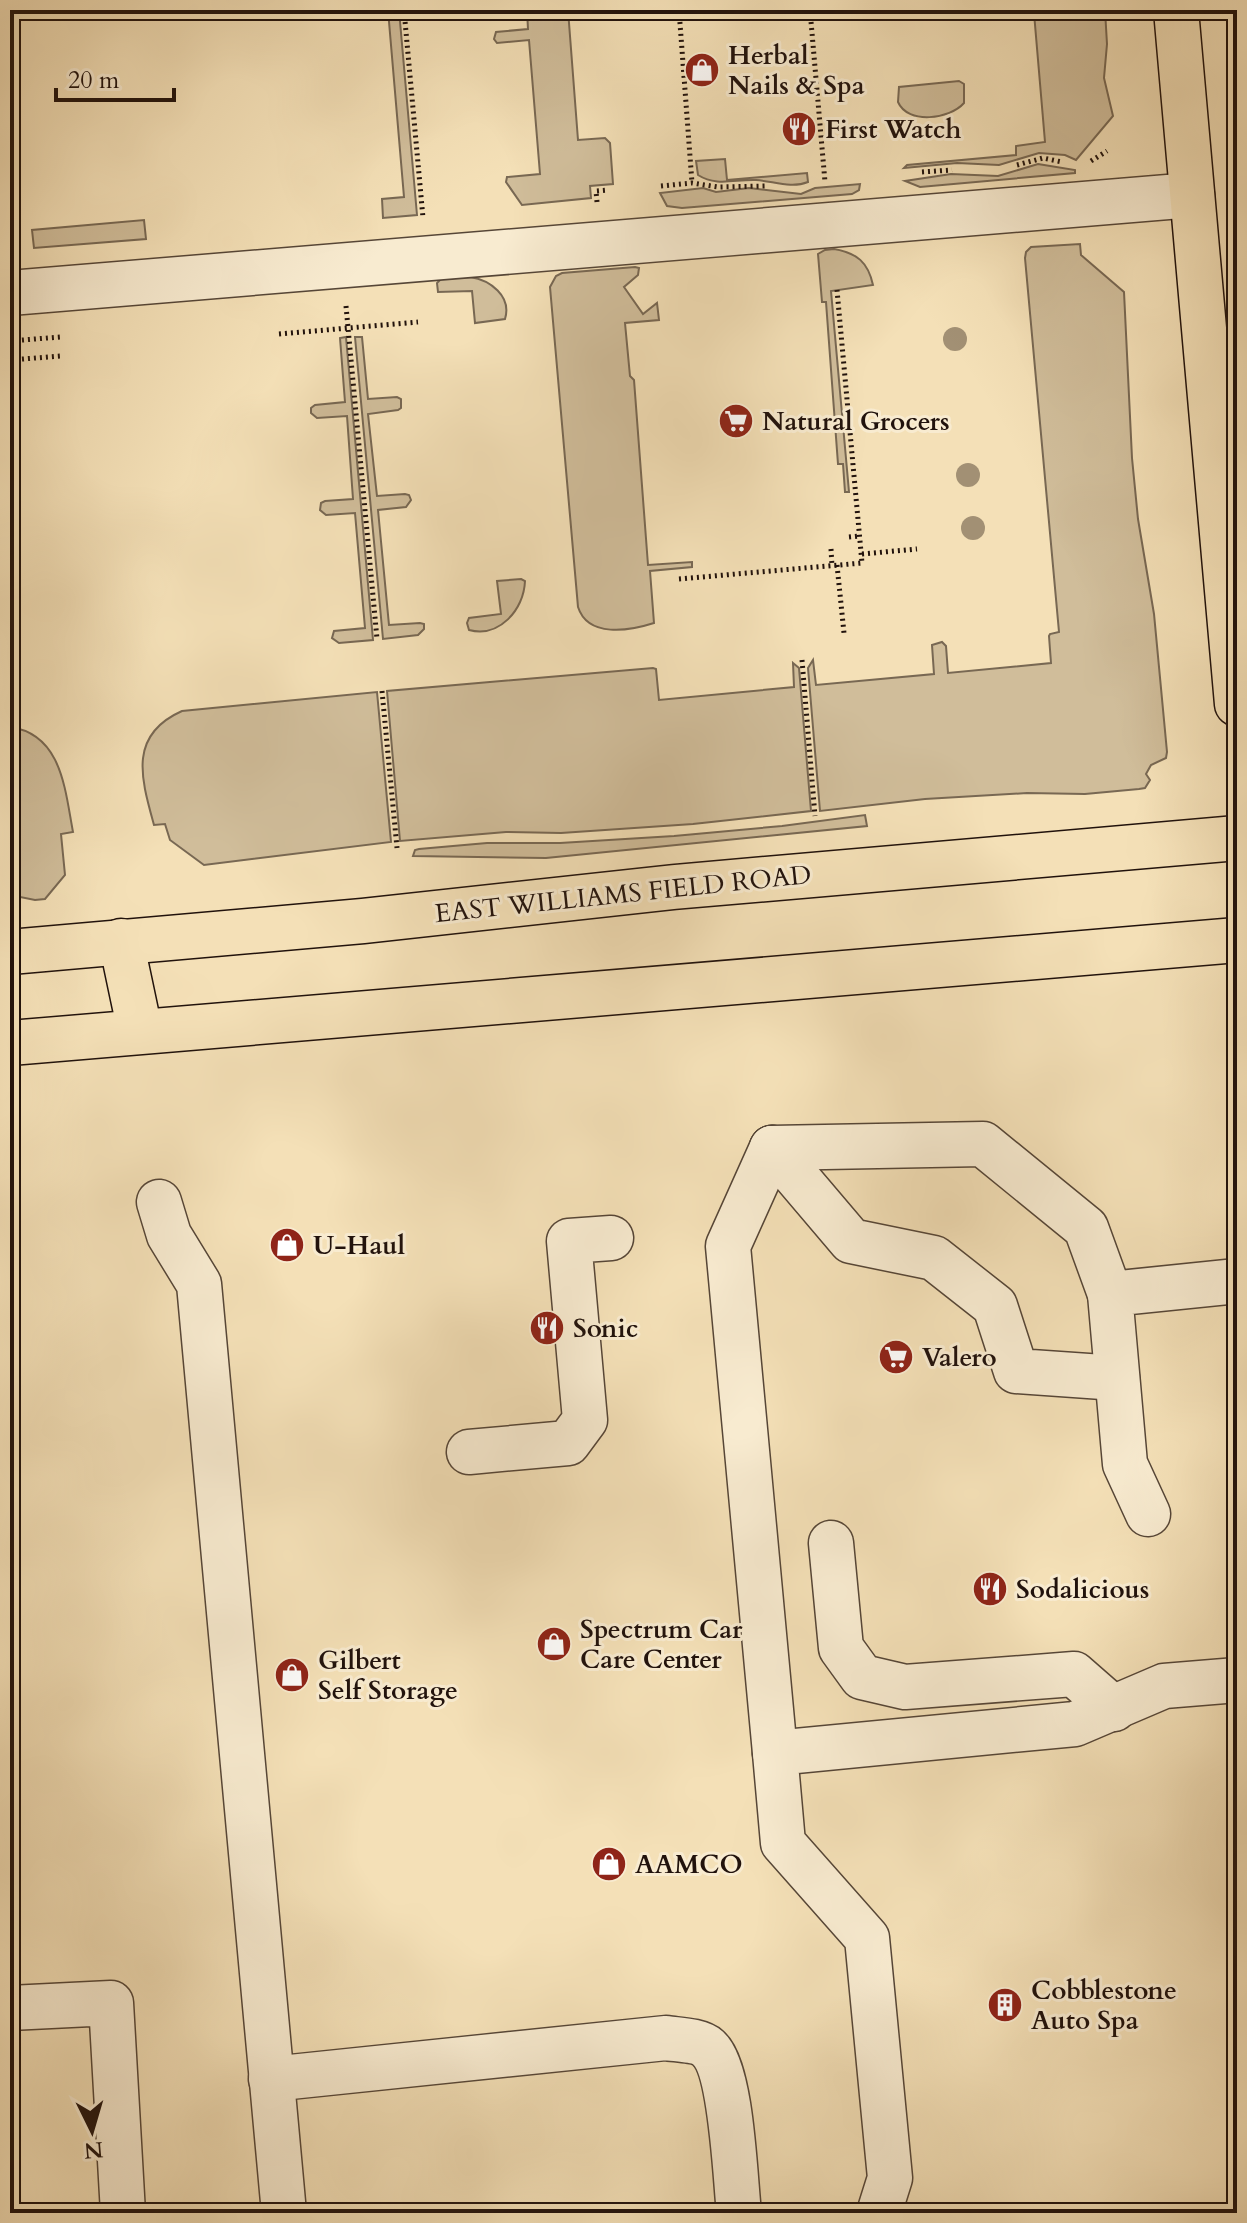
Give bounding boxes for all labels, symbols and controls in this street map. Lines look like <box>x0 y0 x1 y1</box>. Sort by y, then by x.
place label: Herbal Nails & Spa <box>728 38 865 103</box>
shop icon: Herbal Nails & Spa <box>683 51 721 89</box>
scale bar <box>56 52 174 102</box>
text: 20 m <box>68 64 120 97</box>
restaurant icon: First Watch <box>780 110 818 148</box>
place label: First Watch <box>825 112 962 147</box>
supermarket icon: Natural Grocers <box>717 402 755 440</box>
place label: Natural Grocers <box>762 404 950 439</box>
street label: EAST WILLIAMS FIELD ROAD <box>433 857 813 931</box>
shop icon: U-Haul <box>268 1226 306 1264</box>
place label: U-Haul <box>313 1228 406 1263</box>
restaurant icon: Sonic <box>528 1309 566 1347</box>
place label: Sonic <box>573 1311 638 1346</box>
supermarket icon: Valero <box>877 1338 915 1376</box>
place label: Valero <box>922 1340 997 1375</box>
restaurant icon: Sodalicious <box>971 1570 1009 1608</box>
place label: Sodalicious <box>1016 1572 1149 1607</box>
place label: Spectrum Car Care Center <box>580 1612 743 1677</box>
shop icon: Spectrum Car Care Center <box>535 1625 573 1663</box>
place label: Gilbert Self Storage <box>318 1643 458 1708</box>
shop icon: Gilbert Self Storage <box>273 1656 311 1694</box>
shop icon: AAMCO <box>590 1845 628 1883</box>
place label: AAMCO <box>635 1847 743 1882</box>
place label: Cobblestone Auto Spa <box>1031 1973 1177 2038</box>
building icon: Cobblestone Auto Spa <box>986 1986 1024 2024</box>
north arrow <box>52 2091 132 2171</box>
text: N <box>83 2134 104 2166</box>

